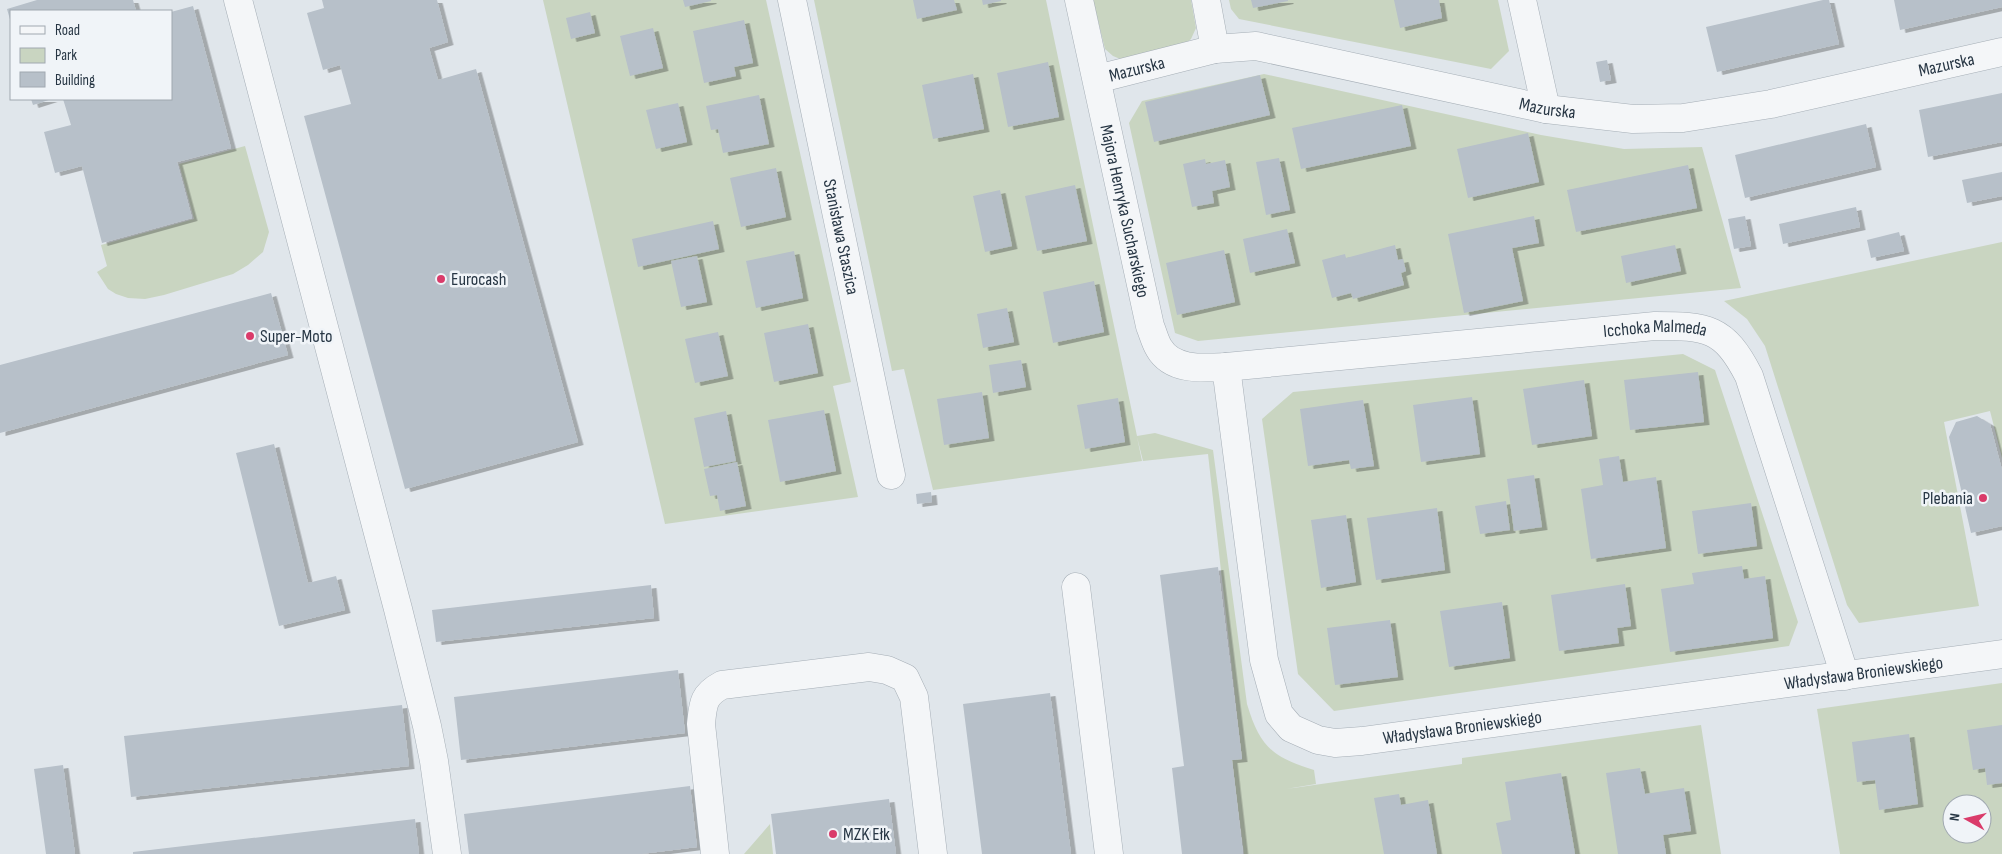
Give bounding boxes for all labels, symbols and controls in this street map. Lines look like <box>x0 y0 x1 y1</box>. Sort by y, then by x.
legend <box>10 10 172 100</box>
text: Road <box>55 21 80 40</box>
text: Park <box>55 46 77 65</box>
street label: Mazurska <box>1916 49 1977 82</box>
street label: Mazurska <box>1107 52 1167 87</box>
text: Building <box>55 71 95 90</box>
street label: Mazurska <box>1517 93 1577 123</box>
street label: Majora Henryka Sucharskiego <box>1095 123 1154 300</box>
street label: Stanisława Staszica <box>819 177 863 297</box>
place label: Eurocash <box>451 269 506 290</box>
marker: Eurocash <box>435 273 447 285</box>
street label: Icchoka Malmeda <box>1602 316 1710 342</box>
place label: Super-Moto <box>260 326 333 347</box>
marker: Super-Moto <box>244 330 256 342</box>
place label: Plebania <box>1922 488 1973 509</box>
marker: Plebania <box>1977 492 1989 504</box>
street label: Władysława Broniewskiego <box>1783 652 1944 695</box>
street label: Władysława Broniewskiego <box>1382 707 1543 749</box>
north arrow <box>1942 794 1992 844</box>
text: N <box>1946 812 1964 822</box>
place label: MZK Ełk <box>843 824 890 845</box>
marker: MZK Ełk <box>827 828 839 840</box>

